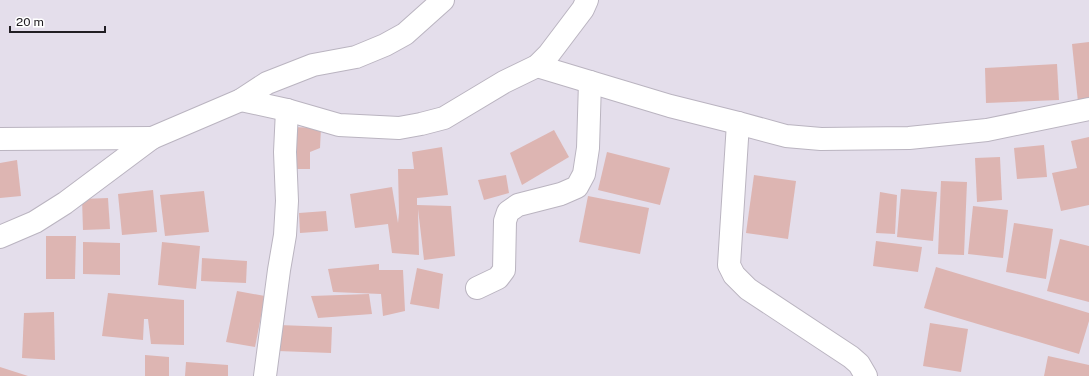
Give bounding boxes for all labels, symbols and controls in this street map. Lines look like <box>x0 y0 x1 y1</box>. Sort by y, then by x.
scale bar <box>10 8 105 34</box>
text: 20 m <box>16 15 44 29</box>

